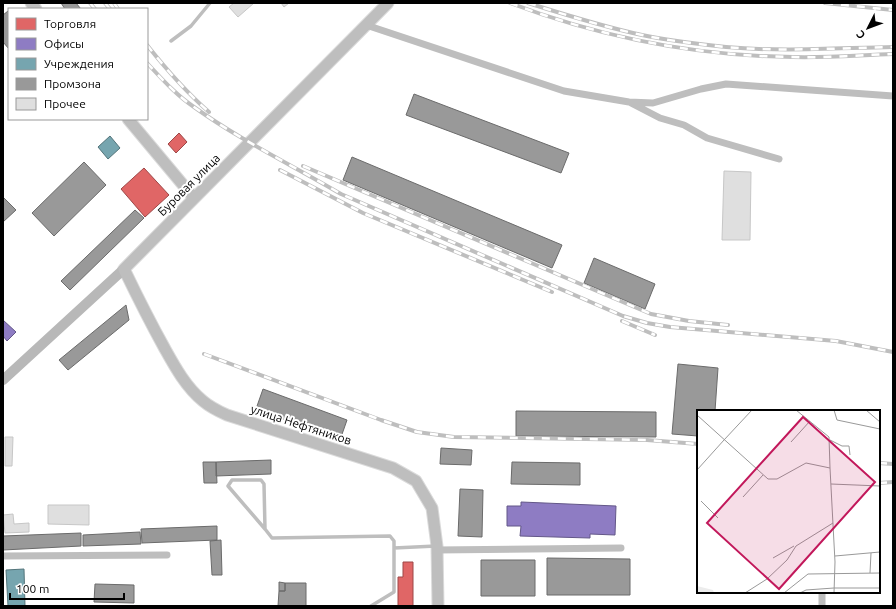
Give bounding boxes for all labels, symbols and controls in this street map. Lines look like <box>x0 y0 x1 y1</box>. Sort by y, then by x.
legend <box>8 8 148 120</box>
north arrow <box>848 8 888 48</box>
text: Торговля <box>44 17 96 30</box>
text: С <box>854 28 867 41</box>
text: Офисы <box>44 37 84 50</box>
text: Учреждения <box>44 57 114 70</box>
text: Промзона <box>44 77 101 90</box>
text: Прочее <box>44 97 86 110</box>
street label: Буровая улица <box>155 151 222 218</box>
street label: улица Нефтяников <box>249 402 353 447</box>
inset map <box>697 410 880 593</box>
scale bar <box>10 575 124 601</box>
text: 100 m <box>16 582 49 595</box>

